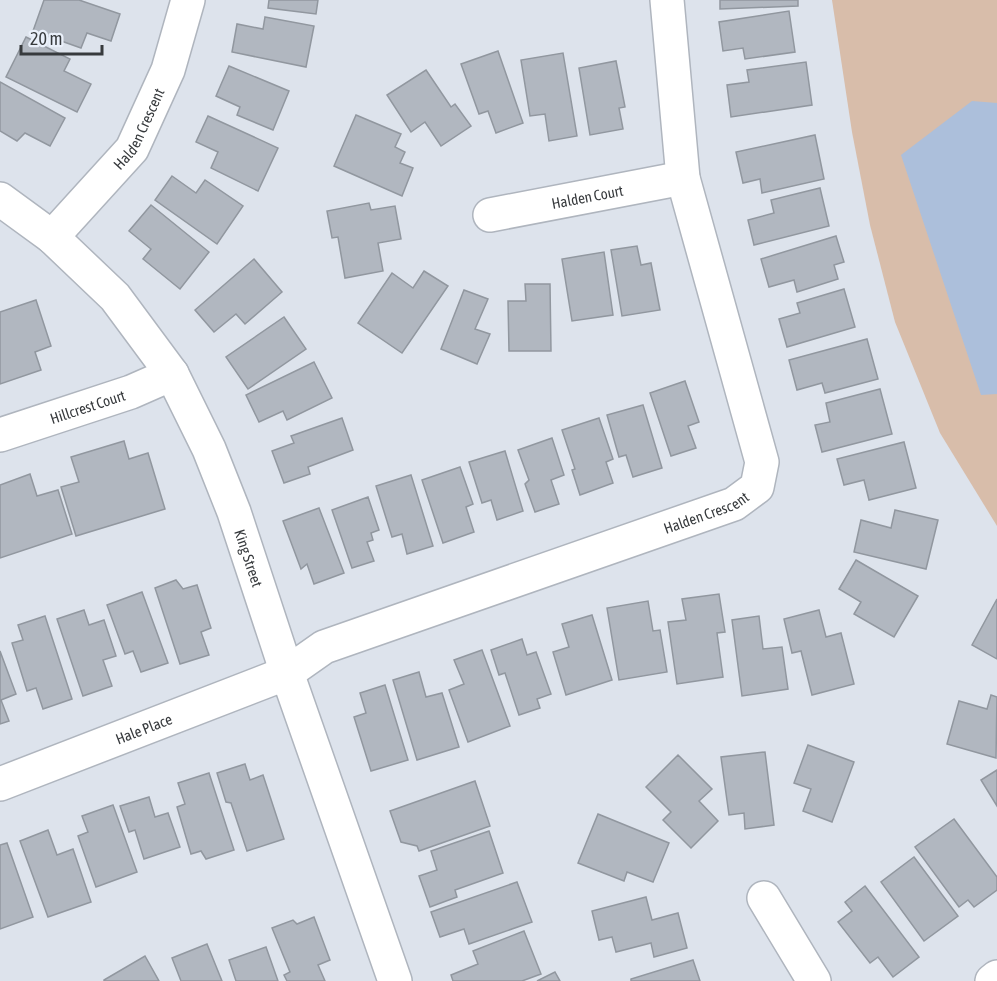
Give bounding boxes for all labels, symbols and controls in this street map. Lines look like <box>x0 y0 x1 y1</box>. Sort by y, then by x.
scale bar <box>21 18 102 56</box>
text: 20 m <box>30 28 62 49</box>
street label: Halden Crescent <box>110 85 167 172</box>
street label: Halden Court <box>550 181 624 212</box>
street label: Hillcrest Court <box>48 386 127 427</box>
street label: Halden Crescent <box>661 488 752 536</box>
street label: King Street <box>232 527 267 589</box>
street label: Hale Place <box>113 710 174 747</box>

